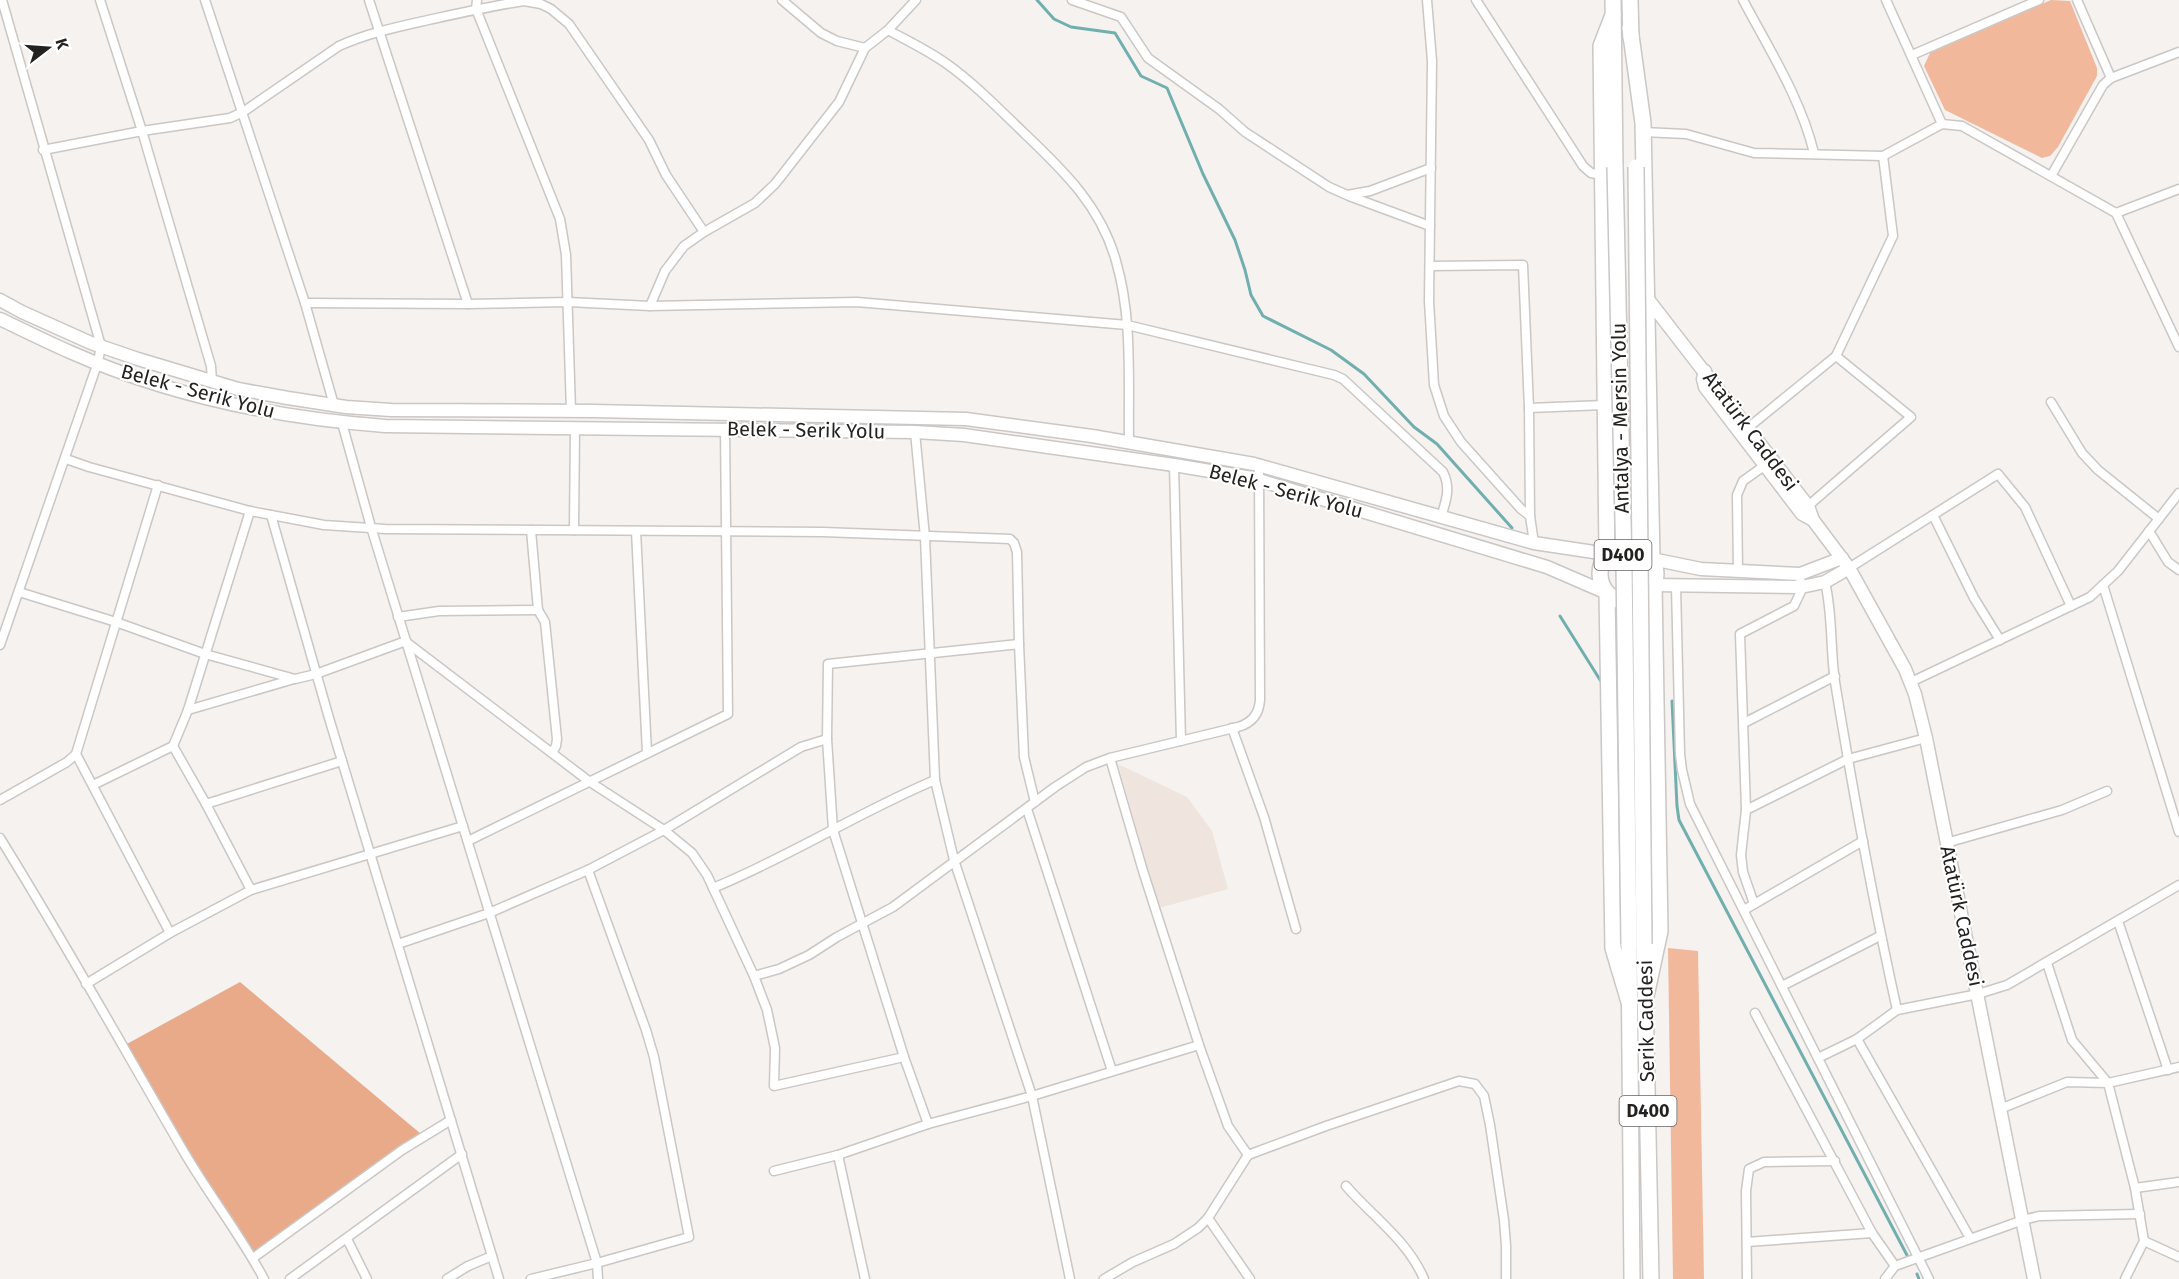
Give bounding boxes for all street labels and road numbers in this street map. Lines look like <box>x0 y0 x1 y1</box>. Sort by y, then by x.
street label: Antalya - Mersin Yolu <box>1606 323 1634 513</box>
street label: Belek - Serik Yolu <box>118 359 278 423</box>
street label: Atatürk Caddesi <box>1698 367 1804 495</box>
street label: Belek - Serik Yolu <box>727 417 885 443</box>
street label: Belek - Serik Yolu <box>1206 459 1366 523</box>
road number: D400 <box>1594 540 1652 570</box>
street label: Atatürk Caddesi <box>1935 843 1989 989</box>
street label: Serik Caddesi <box>1633 960 1659 1082</box>
road number: D400 <box>1620 1096 1676 1126</box>

